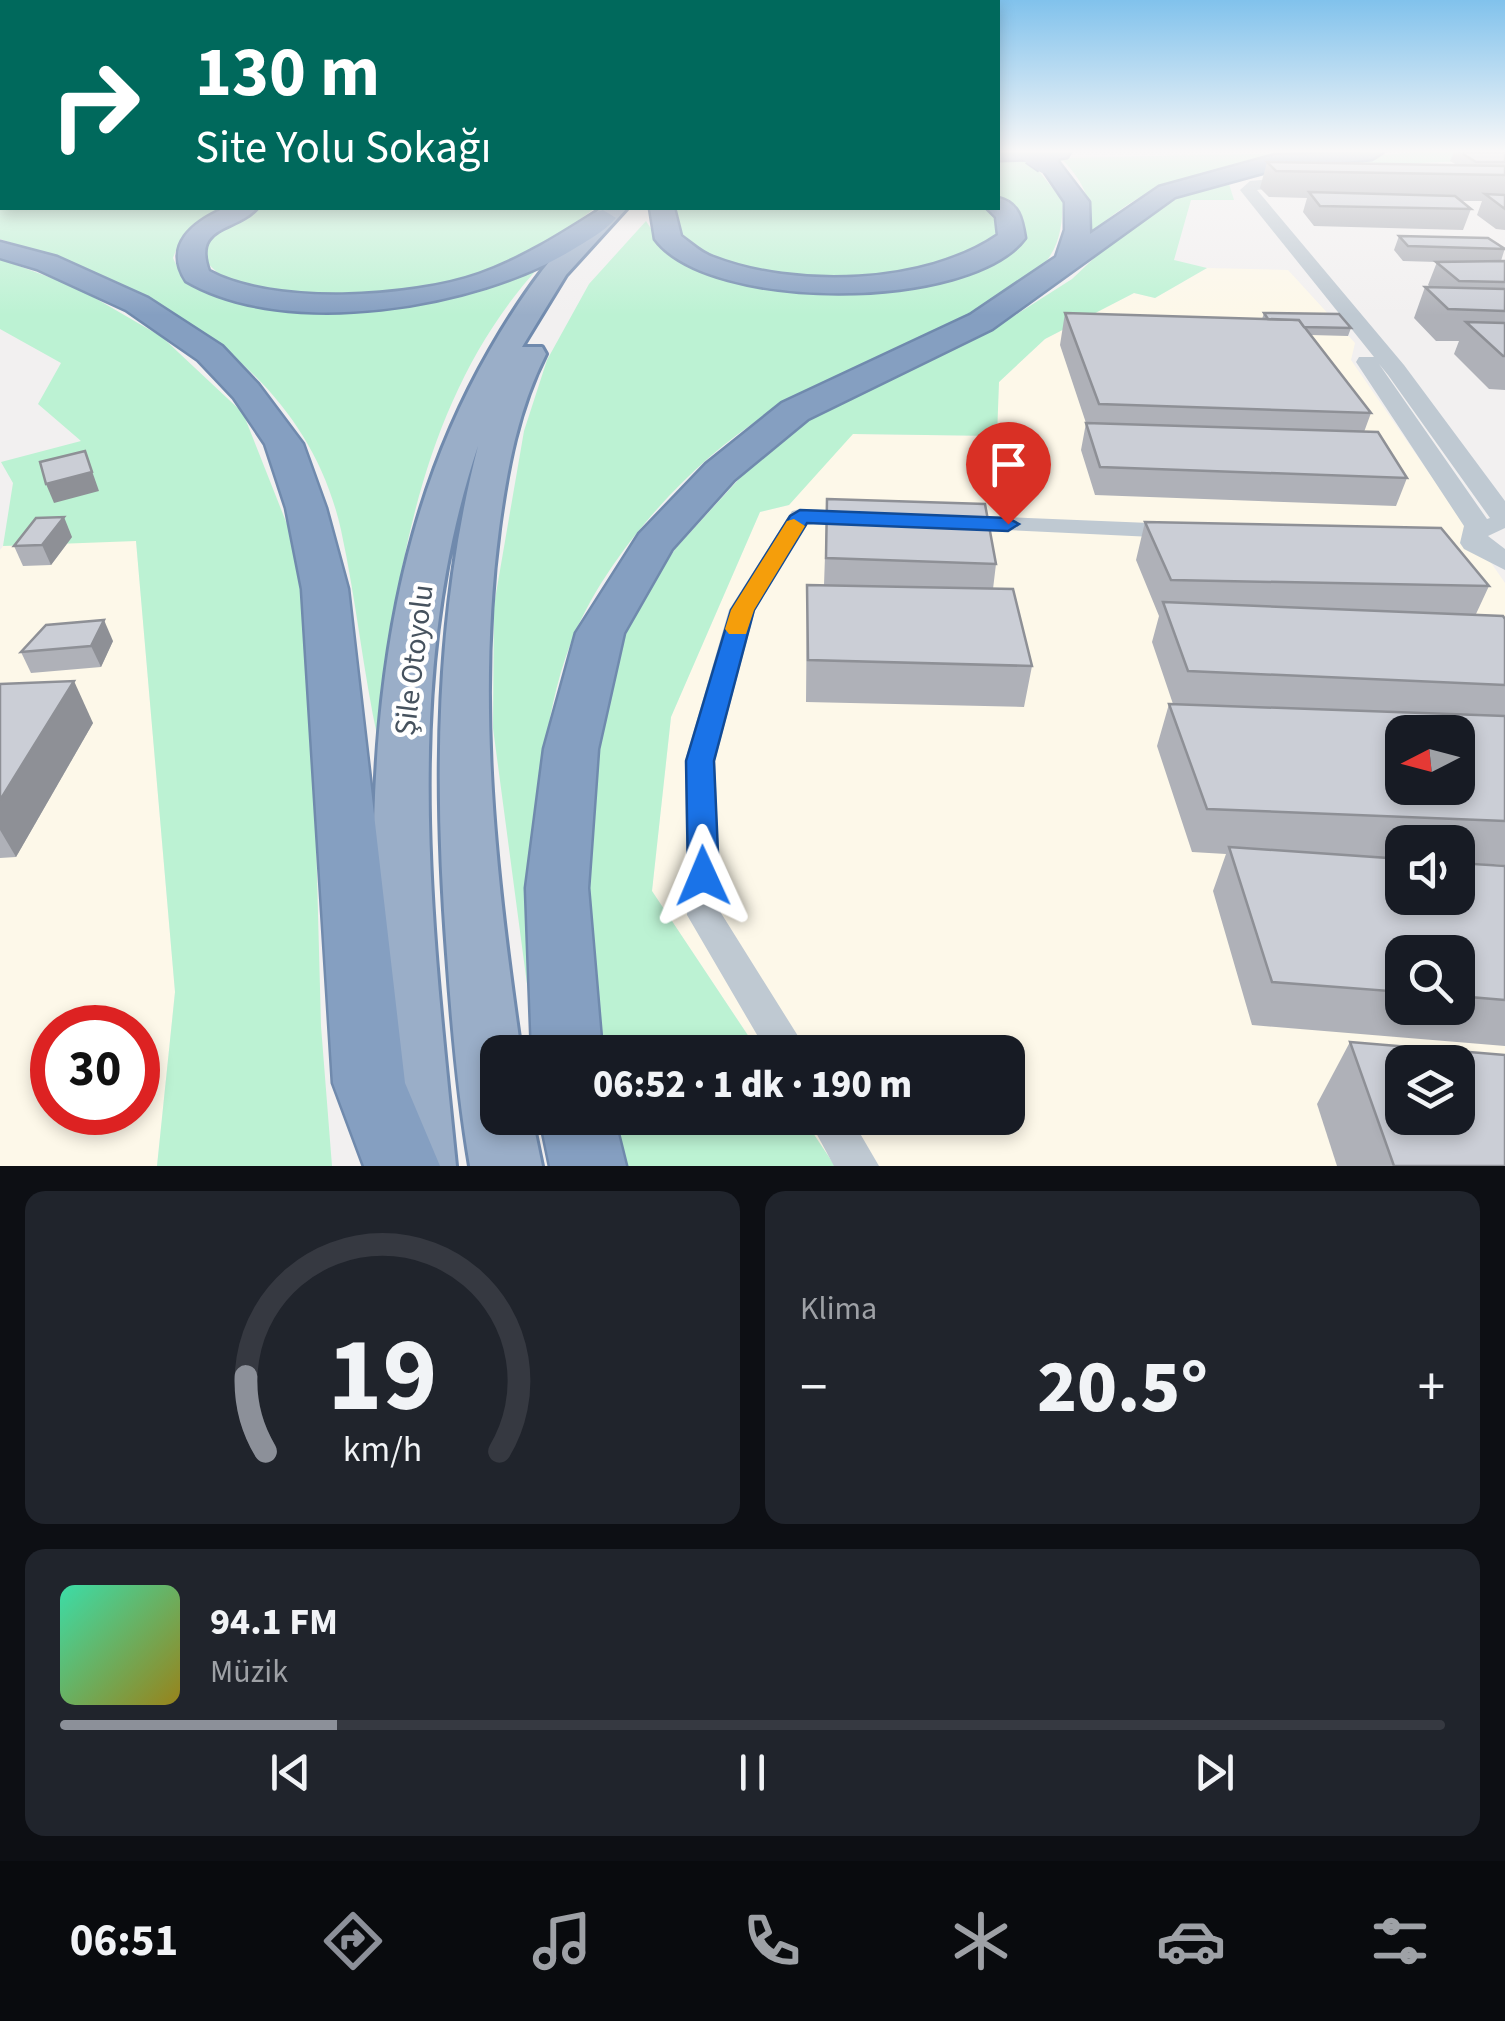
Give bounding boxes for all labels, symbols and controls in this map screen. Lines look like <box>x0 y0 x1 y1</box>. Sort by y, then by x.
text: 130 m <box>195 23 380 123</box>
icon: right <box>30 40 160 170</box>
text: Site Yolu Sokağı <box>195 116 492 180</box>
pin <box>966 422 1051 525</box>
icon: arrive <box>981 437 1036 492</box>
street label: Şile Otoyolu <box>383 582 445 738</box>
north arrow <box>1385 715 1475 805</box>
map controls <box>1385 715 1475 1135</box>
position arrow <box>651 824 755 928</box>
button: sound <box>1385 825 1475 915</box>
button: search <box>1385 935 1475 1025</box>
speed limit sign: 30 <box>30 1005 160 1135</box>
button: layers <box>1385 1045 1475 1135</box>
text: 06:52 · 1 dk · 190 m <box>593 1058 912 1112</box>
text: Klima <box>800 1286 877 1332</box>
text: 19 <box>328 1303 437 1451</box>
text: 20.5° <box>1037 1334 1208 1441</box>
text: − <box>800 1349 827 1427</box>
text: + <box>1418 1349 1445 1427</box>
text: km/h <box>343 1424 422 1475</box>
text: 94.1 FM <box>210 1595 338 1649</box>
text: Müzik <box>210 1649 288 1695</box>
icon: previous <box>263 1745 318 1800</box>
icon: pause <box>725 1745 780 1800</box>
icon: next <box>1187 1745 1242 1800</box>
icon: directions <box>318 1906 388 1976</box>
icon: music <box>527 1906 597 1976</box>
icon: phone <box>737 1906 807 1976</box>
icon: climate <box>946 1906 1016 1976</box>
icon: car <box>1156 1906 1226 1976</box>
icon: filters <box>1365 1906 1435 1976</box>
text: 06:51 <box>70 1909 178 1973</box>

